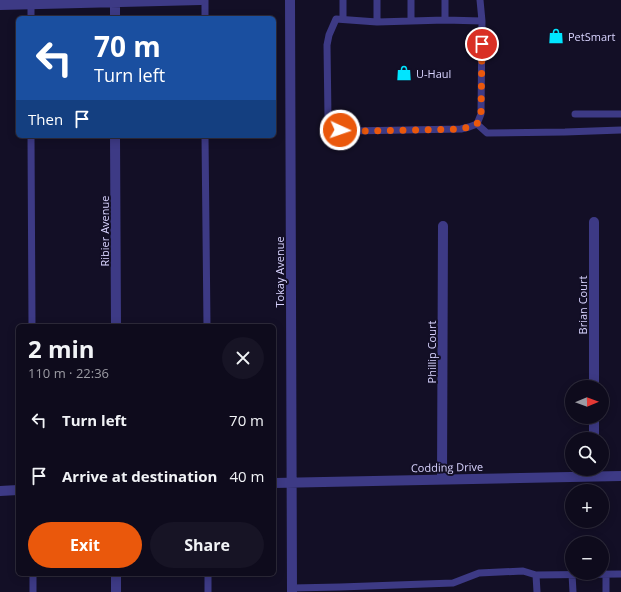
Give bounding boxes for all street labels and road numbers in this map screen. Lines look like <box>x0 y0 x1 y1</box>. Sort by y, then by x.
street label: Ribier Avenue <box>97 196 112 266</box>
street label: Tokay Avenue <box>272 236 287 308</box>
street label: Brian Court <box>575 276 590 334</box>
street label: Phillip Court <box>424 321 439 383</box>
street label: Codding Drive <box>411 459 483 475</box>

